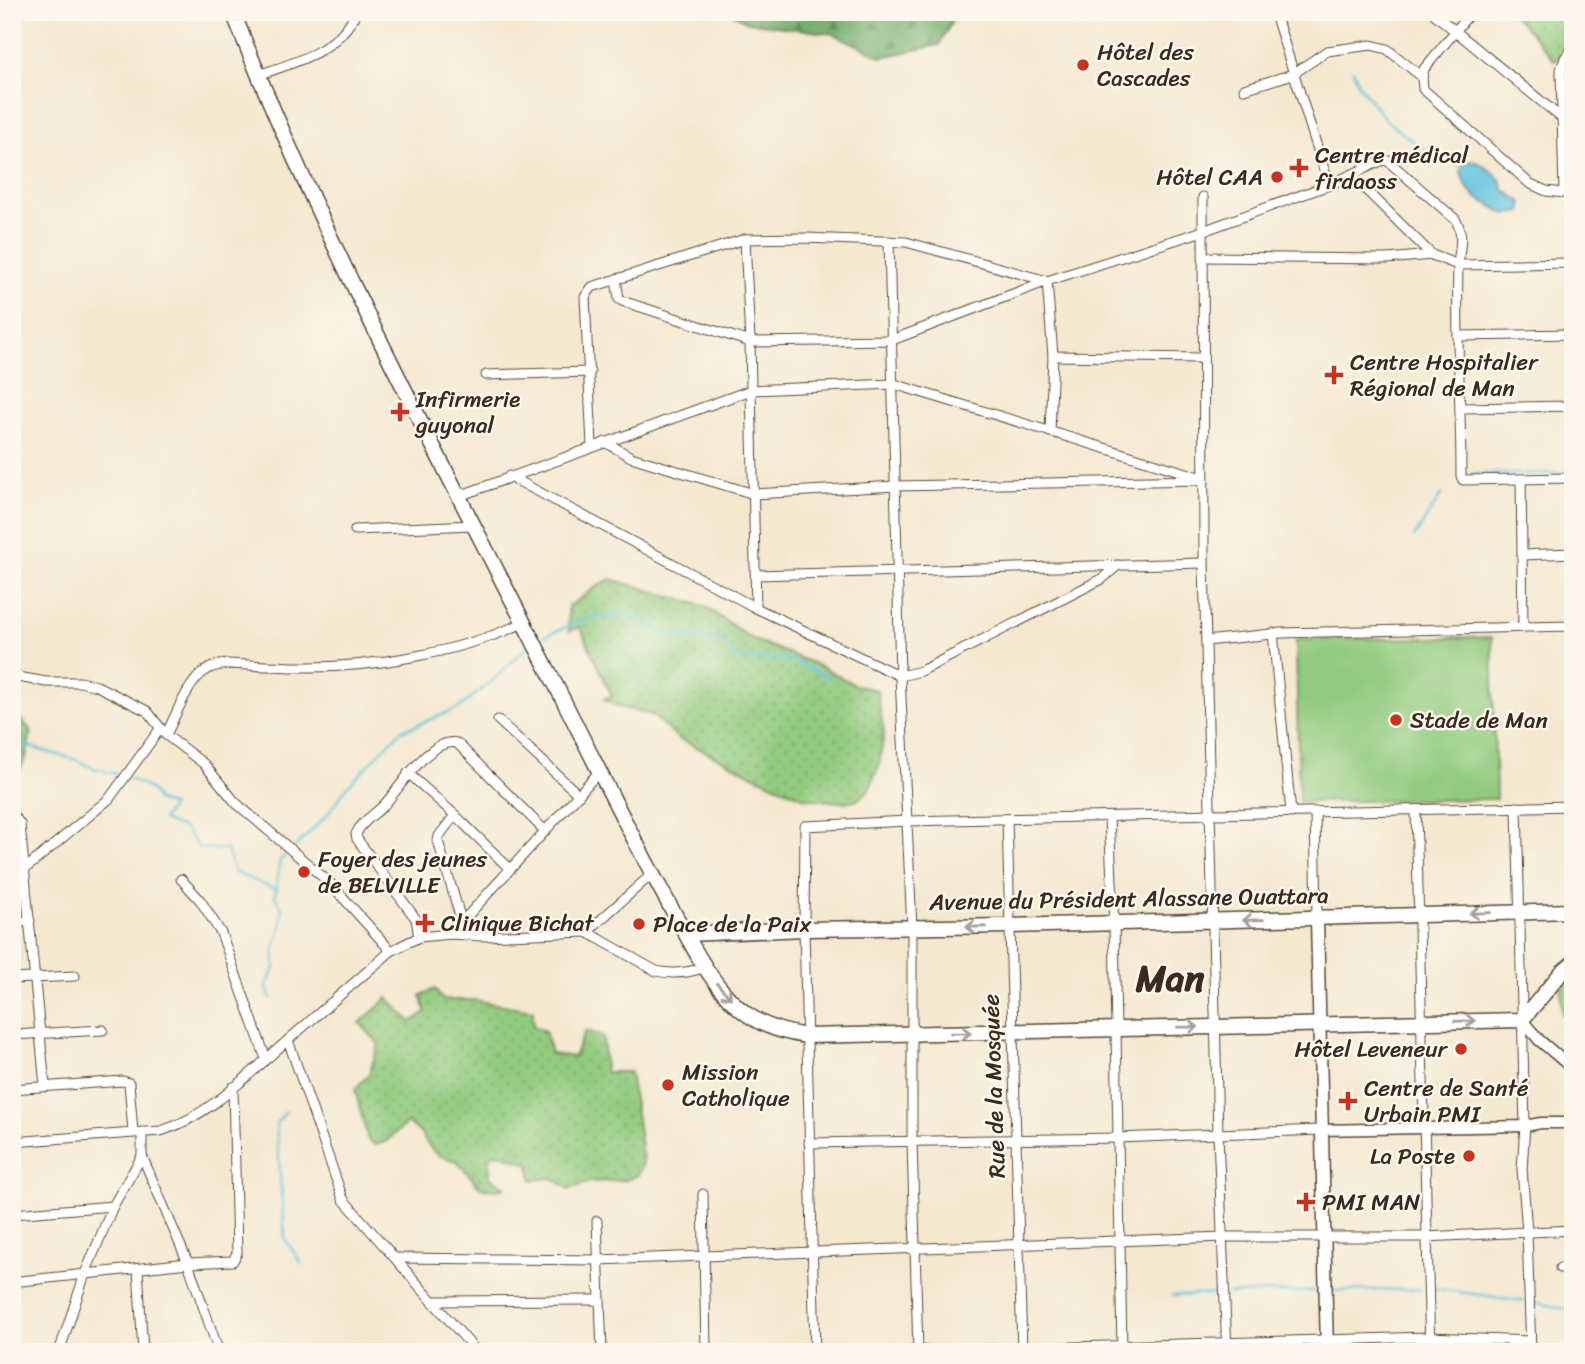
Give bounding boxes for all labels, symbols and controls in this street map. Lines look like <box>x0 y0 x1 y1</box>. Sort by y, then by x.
place label: Hôtel des Cascades <box>1097 32 1194 99</box>
marker: Hôtel des Cascades <box>1075 57 1091 73</box>
place label: Centre médical firdaoss <box>1315 135 1469 202</box>
place label: Hôtel CAA <box>1156 157 1263 198</box>
marker: Centre médical firdaoss <box>1289 158 1309 178</box>
marker: Hôtel CAA <box>1269 169 1285 185</box>
place label: Centre Hospitalier Régional de Man <box>1350 342 1539 409</box>
marker: Centre Hospitalier Régional de Man <box>1324 365 1344 385</box>
place label: Infirmerie guyonal <box>414 379 520 446</box>
marker: Infirmerie guyonal <box>390 402 410 422</box>
place label: Stade de Man <box>1410 700 1548 741</box>
marker: Stade de Man <box>1388 712 1404 728</box>
place label: Foyer des jeunes de BELVILLE <box>318 839 487 906</box>
marker: Foyer des jeunes de BELVILLE <box>296 864 312 880</box>
street label: Avenue du Président Alassane Ouattara <box>928 875 1329 923</box>
place label: Clinique Bichat <box>441 903 595 944</box>
place label: Place de la Paix <box>653 904 811 945</box>
one-way arrow <box>1469 906 1492 919</box>
marker: Clinique Bichat <box>415 913 435 933</box>
one-way arrow <box>1241 914 1264 927</box>
marker: Place de la Paix <box>631 916 647 932</box>
one-way arrow <box>965 920 988 934</box>
district label: Man <box>1135 946 1204 1011</box>
one-way arrow <box>716 982 732 1000</box>
street label: Rue de la Mosquée <box>970 993 1018 1179</box>
one-way arrow <box>1453 1014 1476 1028</box>
one-way arrow <box>1177 1021 1200 1034</box>
one-way arrow <box>949 1026 972 1039</box>
place label: Hôtel Leveneur <box>1294 1029 1449 1070</box>
marker: Hôtel Leveneur <box>1453 1041 1469 1057</box>
place label: Mission Catholique <box>682 1052 790 1119</box>
place label: Centre de Santé Urbain PMI <box>1364 1068 1529 1135</box>
marker: Mission Catholique <box>660 1077 676 1093</box>
marker: Centre de Santé Urbain PMI <box>1338 1091 1358 1111</box>
place label: La Poste <box>1370 1136 1455 1177</box>
marker: La Poste <box>1461 1148 1477 1164</box>
place label: PMI MAN <box>1322 1182 1420 1223</box>
marker: PMI MAN <box>1296 1192 1316 1212</box>

